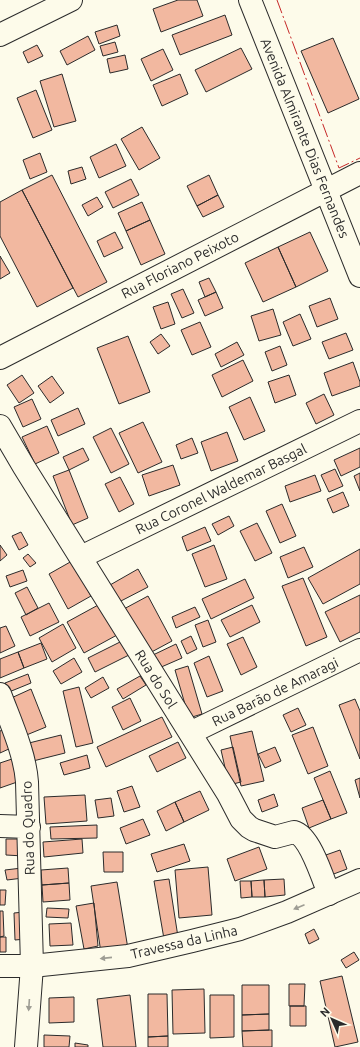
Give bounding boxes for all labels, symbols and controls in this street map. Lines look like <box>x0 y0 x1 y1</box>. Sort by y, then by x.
street label: Avenida Almirante Dias Fernandes <box>258 36 352 240</box>
street label: Rua Floriano Peixoto <box>119 228 241 302</box>
street label: Rua Coronel Waldemar Basgal <box>133 440 309 537</box>
street label: Rua do Sol <box>132 647 180 711</box>
street label: Rua Barão de Amaragi <box>209 654 341 730</box>
street label: Rua do Quadro <box>18 781 38 875</box>
one-way arrow <box>293 904 304 910</box>
street label: Travessa da Linha <box>129 922 239 962</box>
one-way arrow <box>100 955 112 961</box>
one-way arrow <box>26 999 33 1011</box>
north arrow <box>312 999 352 1039</box>
text: N <box>318 1005 332 1019</box>

